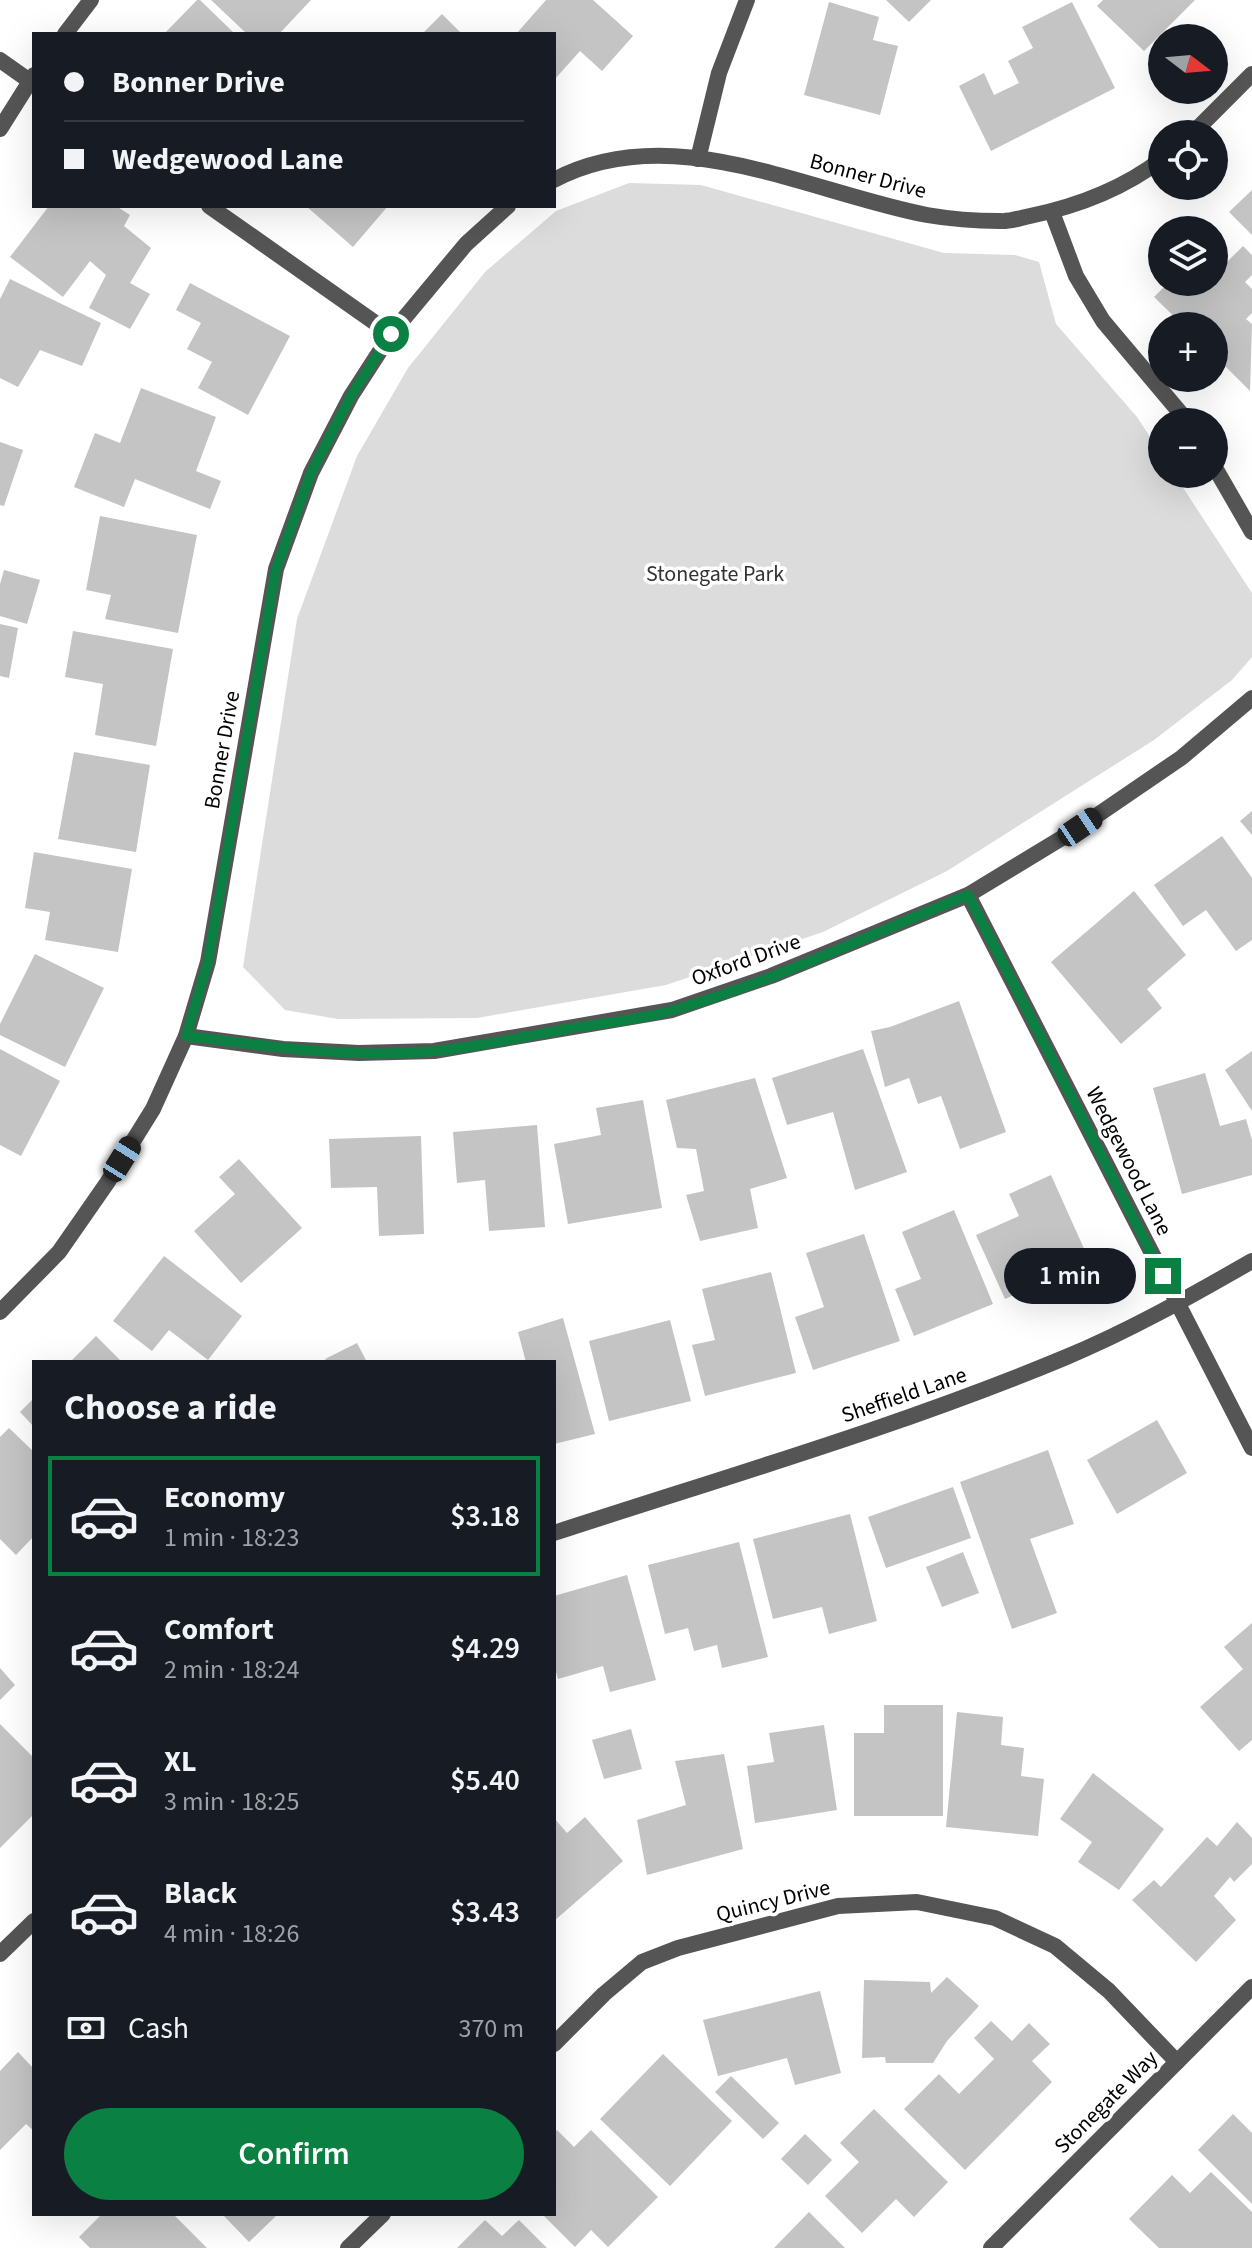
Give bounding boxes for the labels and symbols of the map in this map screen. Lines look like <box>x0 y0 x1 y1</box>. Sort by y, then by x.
north arrow <box>1148 24 1228 104</box>
street label: Bonner Drive <box>806 145 930 207</box>
route start <box>373 316 409 352</box>
park label: Stonegate Park <box>646 558 784 590</box>
street label: Bonner Drive <box>196 688 248 812</box>
car <box>1053 804 1107 850</box>
street label: Oxford Drive <box>687 925 805 995</box>
street label: Wedgewood Lane <box>1078 1081 1180 1241</box>
car <box>99 1132 145 1186</box>
callout: 1 min <box>1003 1248 1135 1304</box>
route end <box>1145 1258 1181 1294</box>
street label: Sheffield Lane <box>837 1359 971 1431</box>
street label: Quincy Drive <box>713 1871 833 1931</box>
street label: Stonegate Way <box>1047 2042 1166 2161</box>

